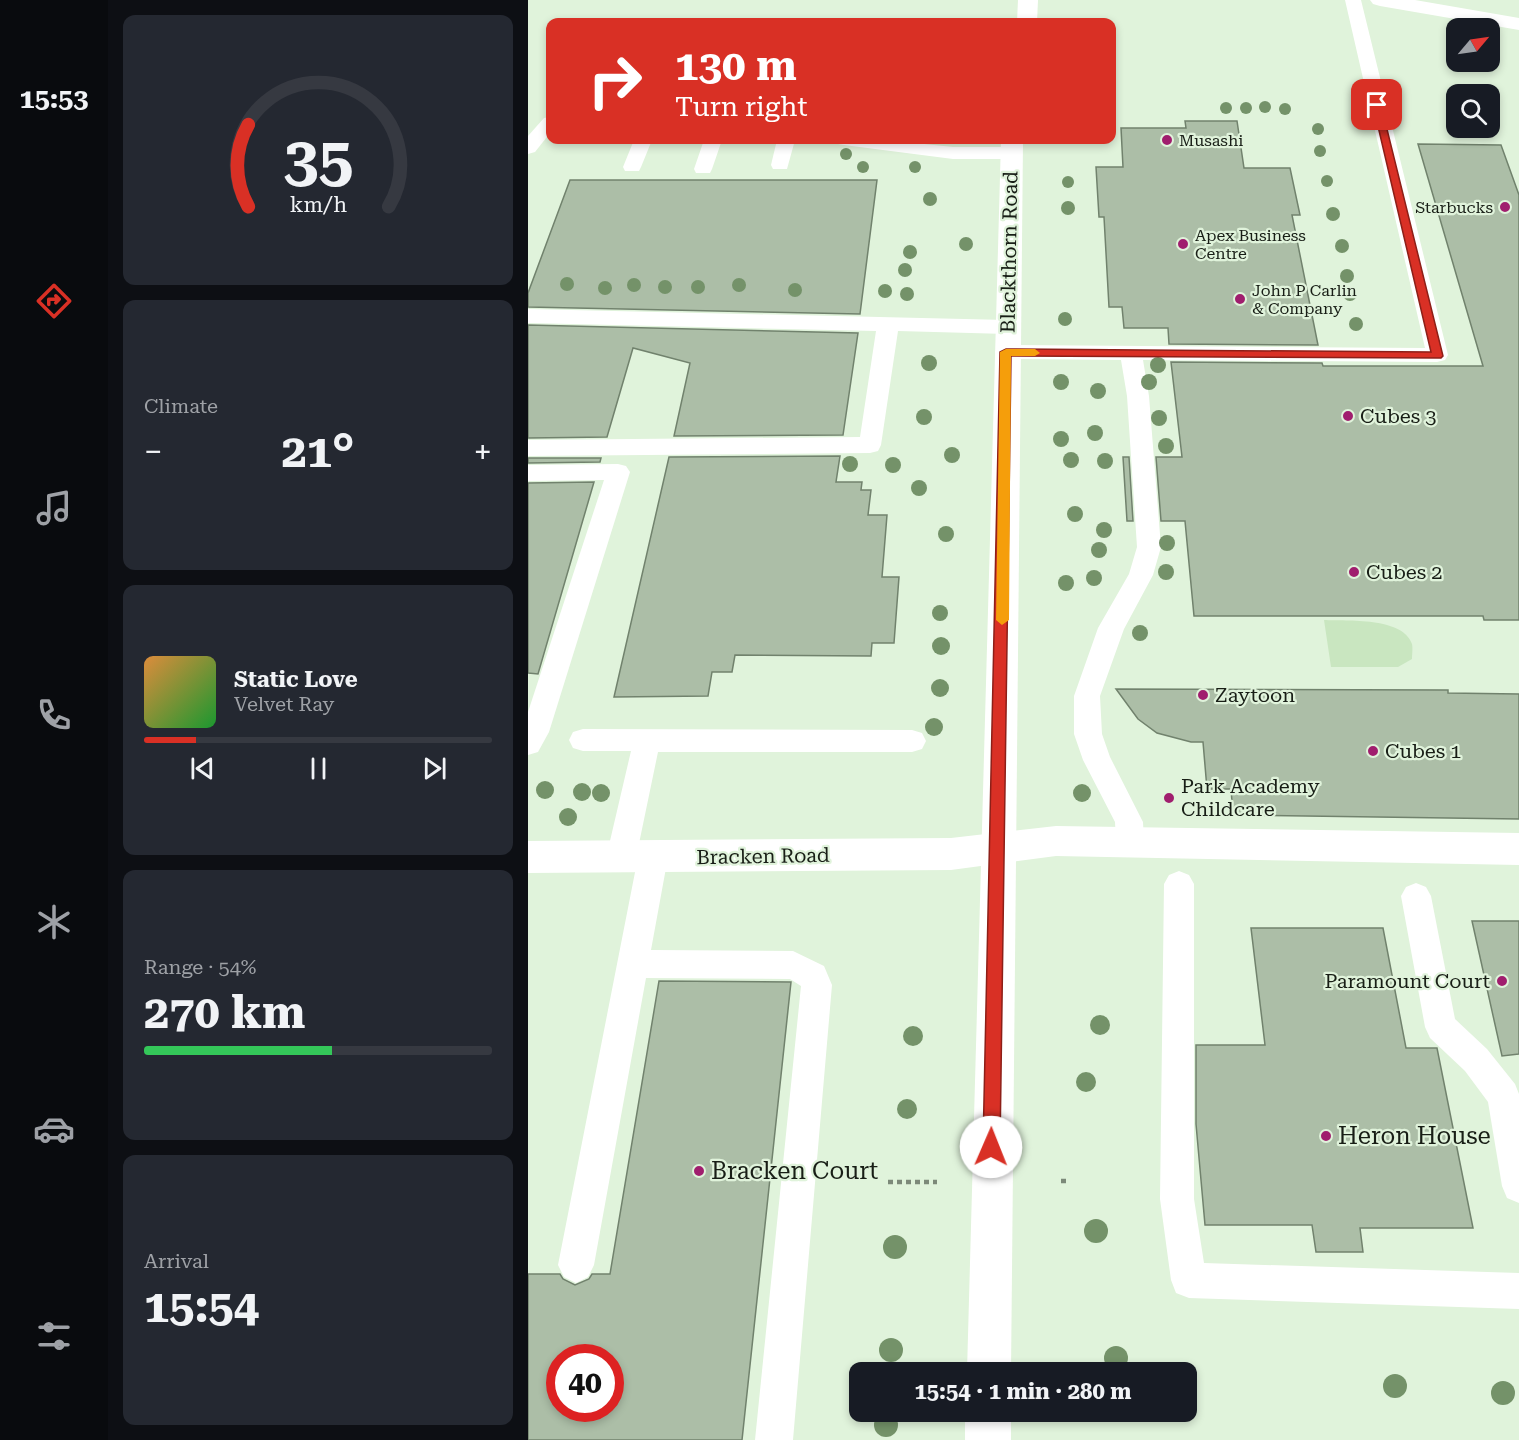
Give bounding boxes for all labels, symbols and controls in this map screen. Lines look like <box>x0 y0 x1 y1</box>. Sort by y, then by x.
north arrow <box>1446 18 1500 72</box>
map controls <box>1446 18 1500 138</box>
text: 130 m <box>675 41 797 90</box>
icon: right <box>576 42 654 120</box>
pin <box>1351 79 1402 130</box>
text: 15:53 <box>20 83 88 115</box>
button: search <box>1446 84 1500 138</box>
icon: arrive <box>1360 88 1393 121</box>
text: Turn right <box>675 91 808 123</box>
text: 35 <box>283 123 353 196</box>
place label: Musashi <box>1179 131 1243 150</box>
marker: Musashi <box>1160 133 1174 147</box>
street label: Blackthorn Road <box>996 171 1022 333</box>
text: km/h <box>289 192 347 217</box>
place label: Starbucks <box>1415 198 1493 217</box>
marker: Starbucks <box>1498 200 1512 214</box>
place label: Apex Business Centre <box>1195 226 1306 263</box>
marker: Apex Business Centre <box>1176 237 1190 251</box>
icon: directions <box>33 280 75 322</box>
place label: John P Carlin & Company <box>1252 281 1357 318</box>
marker: John P Carlin & Company <box>1233 292 1247 306</box>
text: Climate <box>144 394 218 418</box>
place label: Cubes 3 <box>1360 404 1437 428</box>
marker: Cubes 3 <box>1341 409 1355 423</box>
text: 21° <box>282 425 354 478</box>
text: − <box>144 432 162 471</box>
text: + <box>474 432 492 471</box>
icon: music <box>33 487 75 529</box>
place label: Cubes 2 <box>1366 560 1443 584</box>
marker: Cubes 2 <box>1347 565 1361 579</box>
text: Static Love <box>234 667 358 692</box>
place label: Zaytoon <box>1215 683 1295 707</box>
marker: Zaytoon <box>1196 688 1210 702</box>
text: Velvet Ray <box>234 692 334 716</box>
icon: phone <box>33 694 75 736</box>
place label: Cubes 1 <box>1385 739 1462 763</box>
marker: Cubes 1 <box>1366 744 1380 758</box>
icon: previous <box>186 752 219 785</box>
icon: pause <box>302 752 335 785</box>
icon: next <box>418 752 451 785</box>
place label: Park Academy Childcare <box>1181 774 1320 821</box>
marker: Park Academy Childcare <box>1162 791 1176 805</box>
street label: Bracken Road <box>696 843 830 869</box>
icon: climate <box>33 901 75 943</box>
text: Range · 54% <box>144 955 256 979</box>
place label: Paramount Court <box>1324 969 1491 993</box>
marker: Paramount Court <box>1495 974 1509 988</box>
text: 270 km <box>144 986 305 1039</box>
icon: car <box>33 1108 75 1150</box>
position arrow <box>959 1115 1023 1179</box>
place label: Heron House <box>1338 1122 1491 1150</box>
marker: Heron House <box>1319 1129 1333 1143</box>
place label: Bracken Court <box>711 1157 878 1185</box>
marker: Bracken Court <box>692 1164 706 1178</box>
text: Arrival <box>144 1249 209 1273</box>
text: 15:54 <box>144 1280 259 1333</box>
icon: filters <box>33 1315 75 1357</box>
speed limit sign: 40 <box>546 1344 624 1422</box>
text: 15:54 · 1 min · 280 m <box>914 1379 1132 1404</box>

